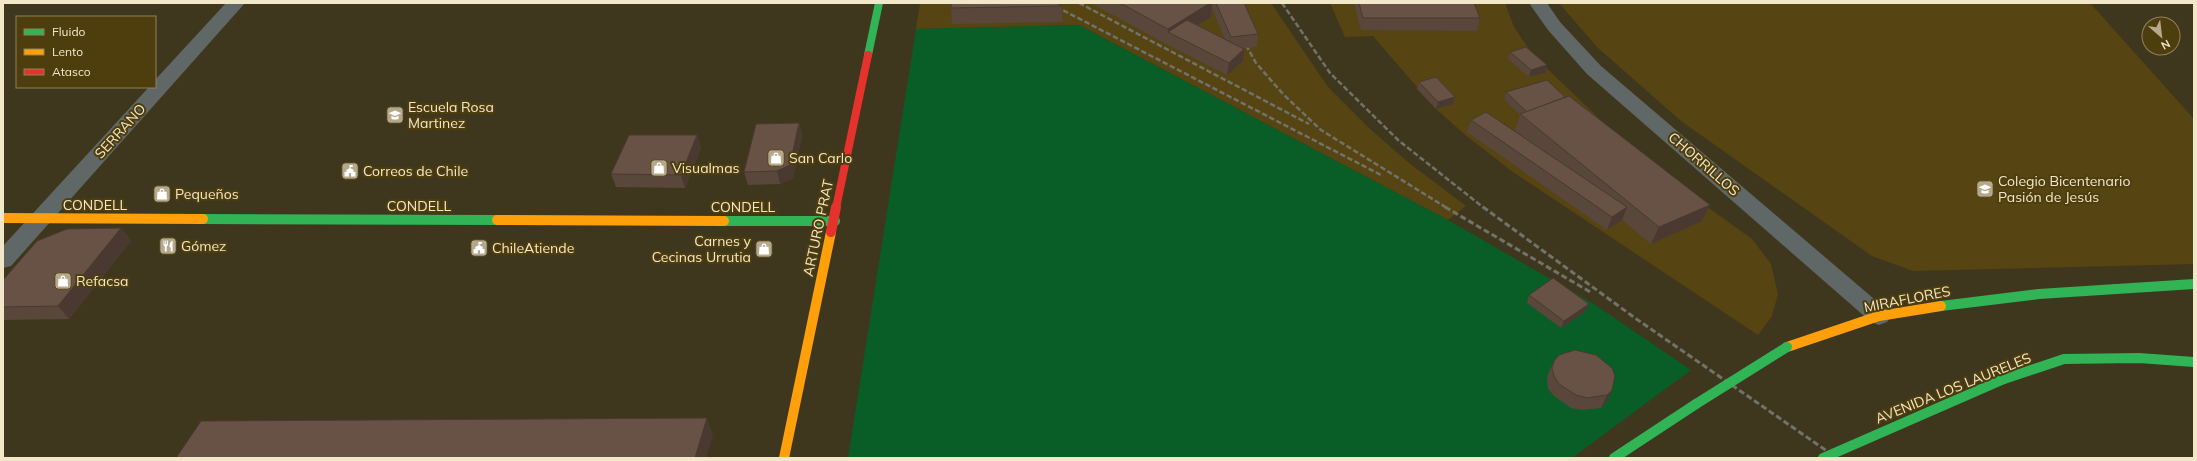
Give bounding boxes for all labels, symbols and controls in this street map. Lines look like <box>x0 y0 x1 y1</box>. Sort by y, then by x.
legend <box>16 16 156 88</box>
north arrow <box>2141 16 2181 56</box>
text: Fluido <box>52 24 86 39</box>
text: N <box>2159 37 2173 53</box>
text: Lento <box>52 44 83 59</box>
text: Atasco <box>52 64 91 79</box>
place label: Escuela Rosa Martinez <box>408 98 494 132</box>
street label: SERRANO <box>91 100 149 162</box>
school or university icon: Escuela Rosa Martinez <box>385 105 405 125</box>
street label: CHORRILLOS <box>1665 128 1743 200</box>
shop icon: San Carlo <box>766 148 786 168</box>
place label: San Carlo <box>789 149 852 167</box>
shop icon: Visualmas <box>649 158 669 178</box>
place label: Visualmas <box>672 159 740 177</box>
public building icon: Correos de Chile <box>340 161 360 181</box>
place label: Correos de Chile <box>363 162 468 180</box>
place label: Colegio Bicentenario Pasión de Jesús <box>1998 172 2130 206</box>
street label: ARTURO PRAT <box>799 177 837 278</box>
school or university icon: Colegio Bicentenario Pasión de Jesús <box>1975 179 1995 199</box>
shop icon: Pequeños <box>152 184 172 204</box>
place label: Pequeños <box>175 185 239 203</box>
street label: CONDELL <box>63 196 128 214</box>
street label: CONDELL <box>387 197 452 215</box>
street label: CONDELL <box>711 198 776 216</box>
place label: Carnes y Cecinas Urrutia <box>652 232 752 266</box>
restaurant icon: Gómez <box>158 236 178 256</box>
place label: Gómez <box>181 237 226 255</box>
public building icon: ChileAtiende <box>469 238 489 258</box>
place label: ChileAtiende <box>492 239 574 257</box>
shop icon: Carnes y Cecinas Urrutia <box>754 239 774 259</box>
shop icon: Refacsa <box>53 271 73 291</box>
place label: Refacsa <box>76 272 128 290</box>
street label: MIRAFLORES <box>1862 282 1952 316</box>
street label: AVENIDA LOS LAURELES <box>1873 348 2034 427</box>

